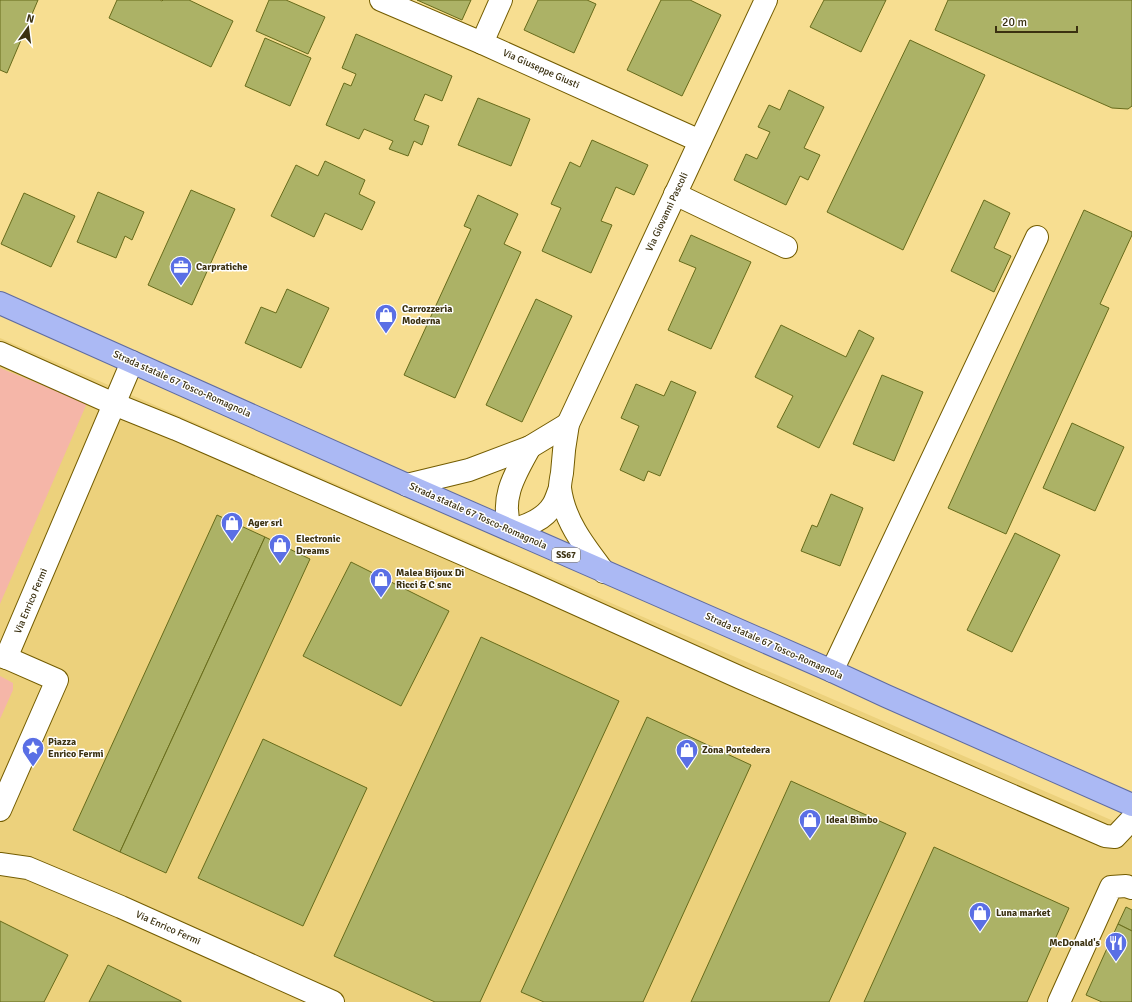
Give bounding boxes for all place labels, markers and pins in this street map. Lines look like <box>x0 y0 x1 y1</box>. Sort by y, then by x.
office icon: Carpratiche <box>168 254 194 287</box>
place label: Carpratiche <box>196 261 247 273</box>
shop icon: Carrozzeria Moderna <box>373 302 399 335</box>
place label: Carrozzeria Moderna <box>402 303 452 327</box>
shop icon: Ager srl <box>219 510 245 543</box>
place label: Ager srl <box>248 517 282 529</box>
shop icon: Electronic Dreams <box>267 532 293 565</box>
place label: Electronic Dreams <box>296 533 341 557</box>
shop icon: Malea Bijoux Di Ricci & C snc <box>368 566 394 599</box>
place label: Malea Bijoux Di Ricci & C snc <box>396 567 464 591</box>
place icon: Piazza Enrico Fermi <box>20 735 46 768</box>
place label: Piazza Enrico Fermi <box>48 736 103 760</box>
shop icon: Zona Pontedera <box>674 737 700 770</box>
place label: Zona Pontedera <box>702 744 770 756</box>
shop icon: Ideal Bimbo <box>797 807 823 840</box>
place label: Ideal Bimbo <box>826 814 878 826</box>
shop icon: Luna market <box>967 900 993 933</box>
place label: Luna market <box>996 907 1051 919</box>
restaurant icon: McDonald's <box>1103 930 1129 963</box>
place label: McDonald's <box>1049 937 1101 949</box>

